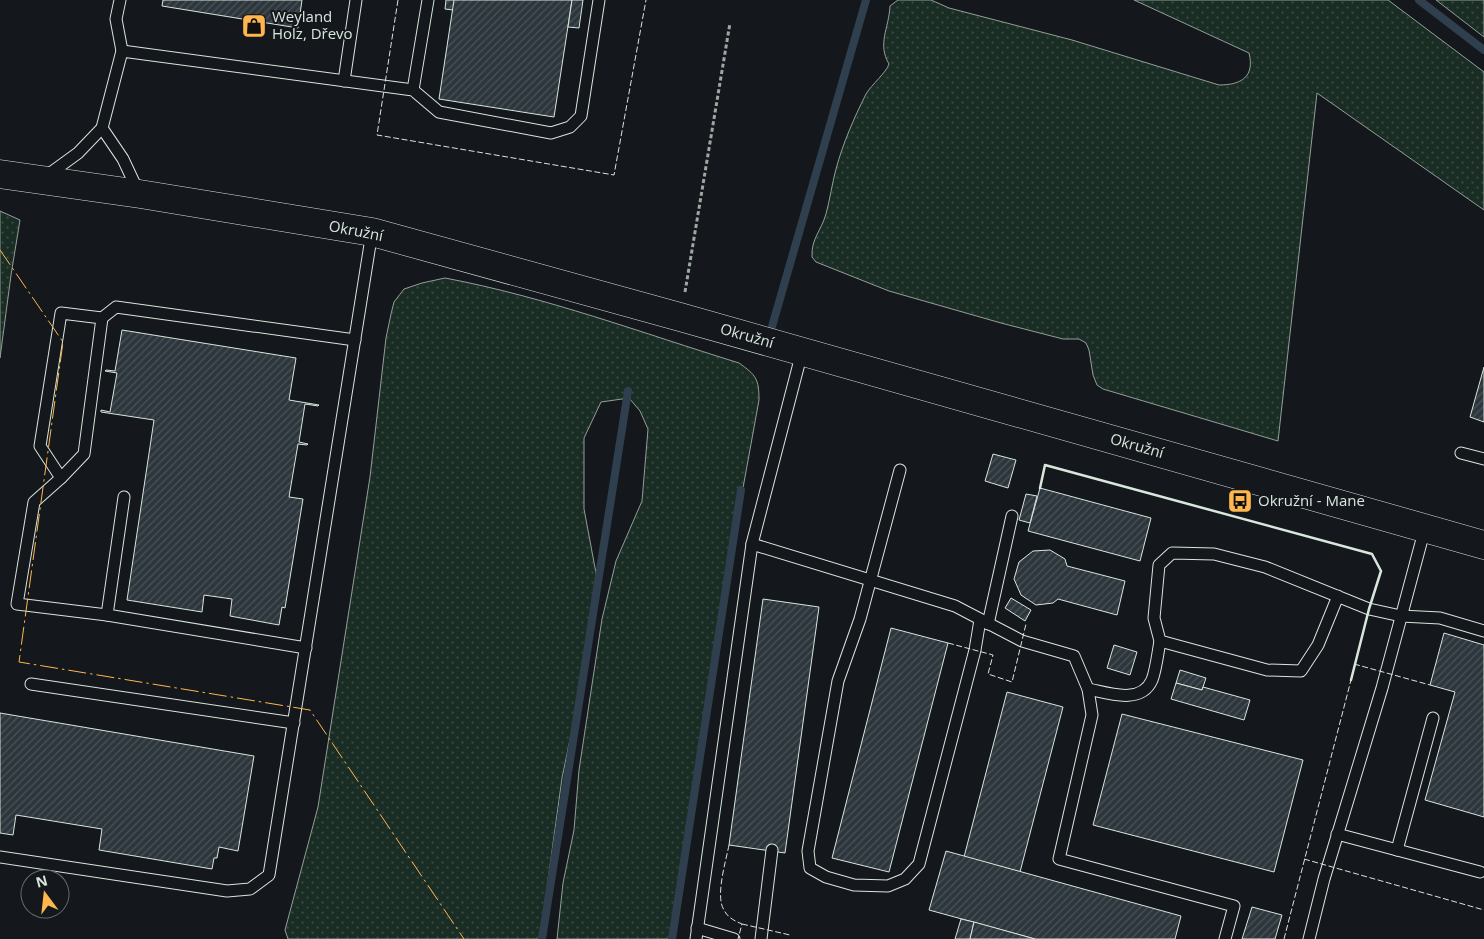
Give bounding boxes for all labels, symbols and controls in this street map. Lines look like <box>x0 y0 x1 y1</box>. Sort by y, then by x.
place label: Weyland Holz, Dřevo <box>272 6 353 43</box>
shop icon: Weyland Holz, Dřevo <box>241 13 267 39</box>
street label: Okružní <box>327 215 386 245</box>
street label: Okružní <box>718 318 778 353</box>
street label: Okružní <box>1108 428 1168 463</box>
bus stop icon: Okružní - Mane <box>1227 488 1253 514</box>
place label: Okružní - Mane <box>1258 490 1365 510</box>
north arrow <box>20 869 70 919</box>
text: N <box>34 870 49 892</box>

